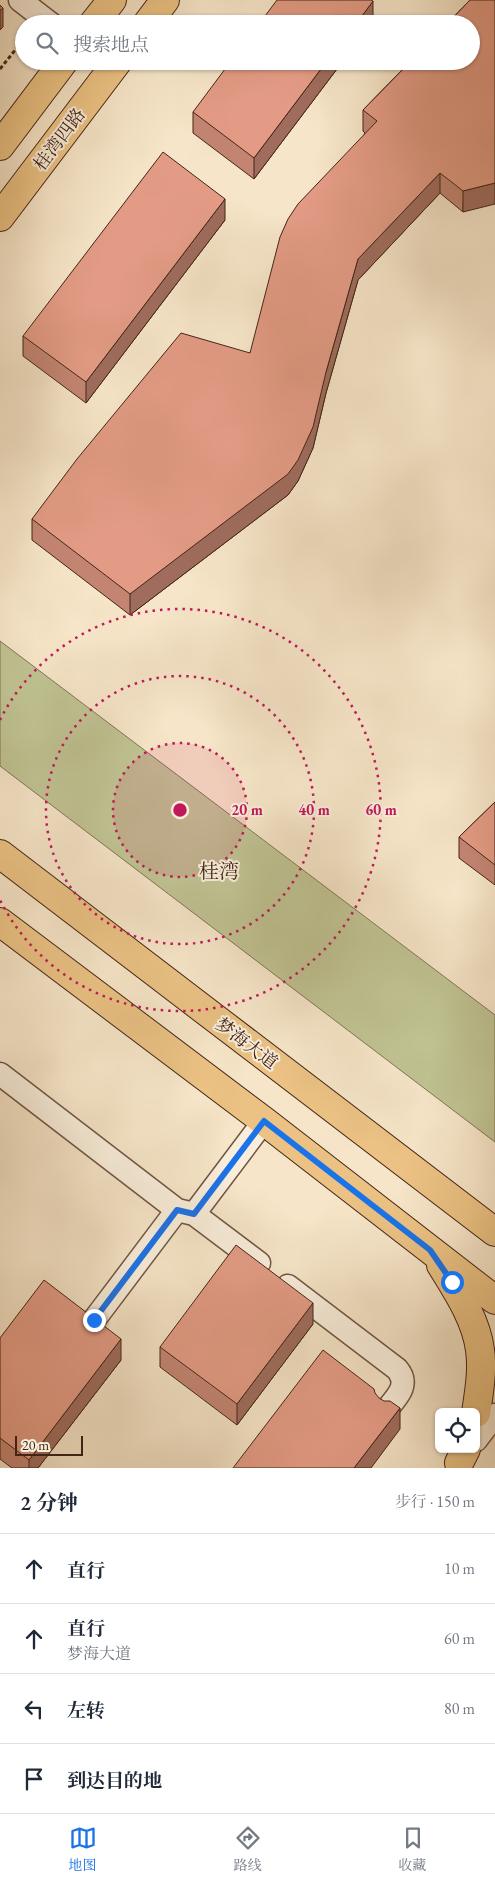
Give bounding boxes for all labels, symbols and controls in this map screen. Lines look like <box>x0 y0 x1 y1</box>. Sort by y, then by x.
search box <box>15 15 480 70</box>
icon: search <box>33 29 61 57</box>
text: 搜索地点 <box>73 32 149 57</box>
street label: 桂湾四路 <box>28 103 90 175</box>
text: 20 m <box>231 800 263 819</box>
text: 40 m <box>298 800 330 819</box>
text: 60 m <box>365 800 397 819</box>
centre of rings <box>171 801 189 819</box>
district label: 桂湾 <box>199 858 239 884</box>
street label: 梦海大道 <box>211 1012 283 1074</box>
route start <box>441 1271 464 1294</box>
route end <box>83 1309 106 1332</box>
map controls <box>435 1408 480 1453</box>
button: locate <box>435 1408 480 1453</box>
scale bar <box>15 1433 82 1456</box>
text: 20 m <box>22 1436 49 1454</box>
text: 2 分钟 <box>20 1489 78 1516</box>
text: 步行 · 150 m <box>395 1491 475 1512</box>
icon: ahead <box>20 1555 48 1583</box>
text: 直行 <box>67 1558 105 1583</box>
text: 10 m <box>444 1558 475 1579</box>
text: 直行 <box>67 1616 105 1641</box>
icon: ahead <box>20 1625 48 1653</box>
text: 60 m <box>444 1628 475 1649</box>
text: 梦海大道 <box>67 1643 131 1664</box>
icon: left <box>20 1695 48 1723</box>
text: 左转 <box>67 1698 105 1723</box>
text: 80 m <box>444 1698 475 1719</box>
icon: arrive <box>20 1765 48 1793</box>
text: 到达目的地 <box>67 1768 162 1793</box>
tab: 地图 <box>69 1824 97 1874</box>
tab: 路线 <box>234 1824 262 1874</box>
tab: 收藏 <box>399 1824 427 1874</box>

